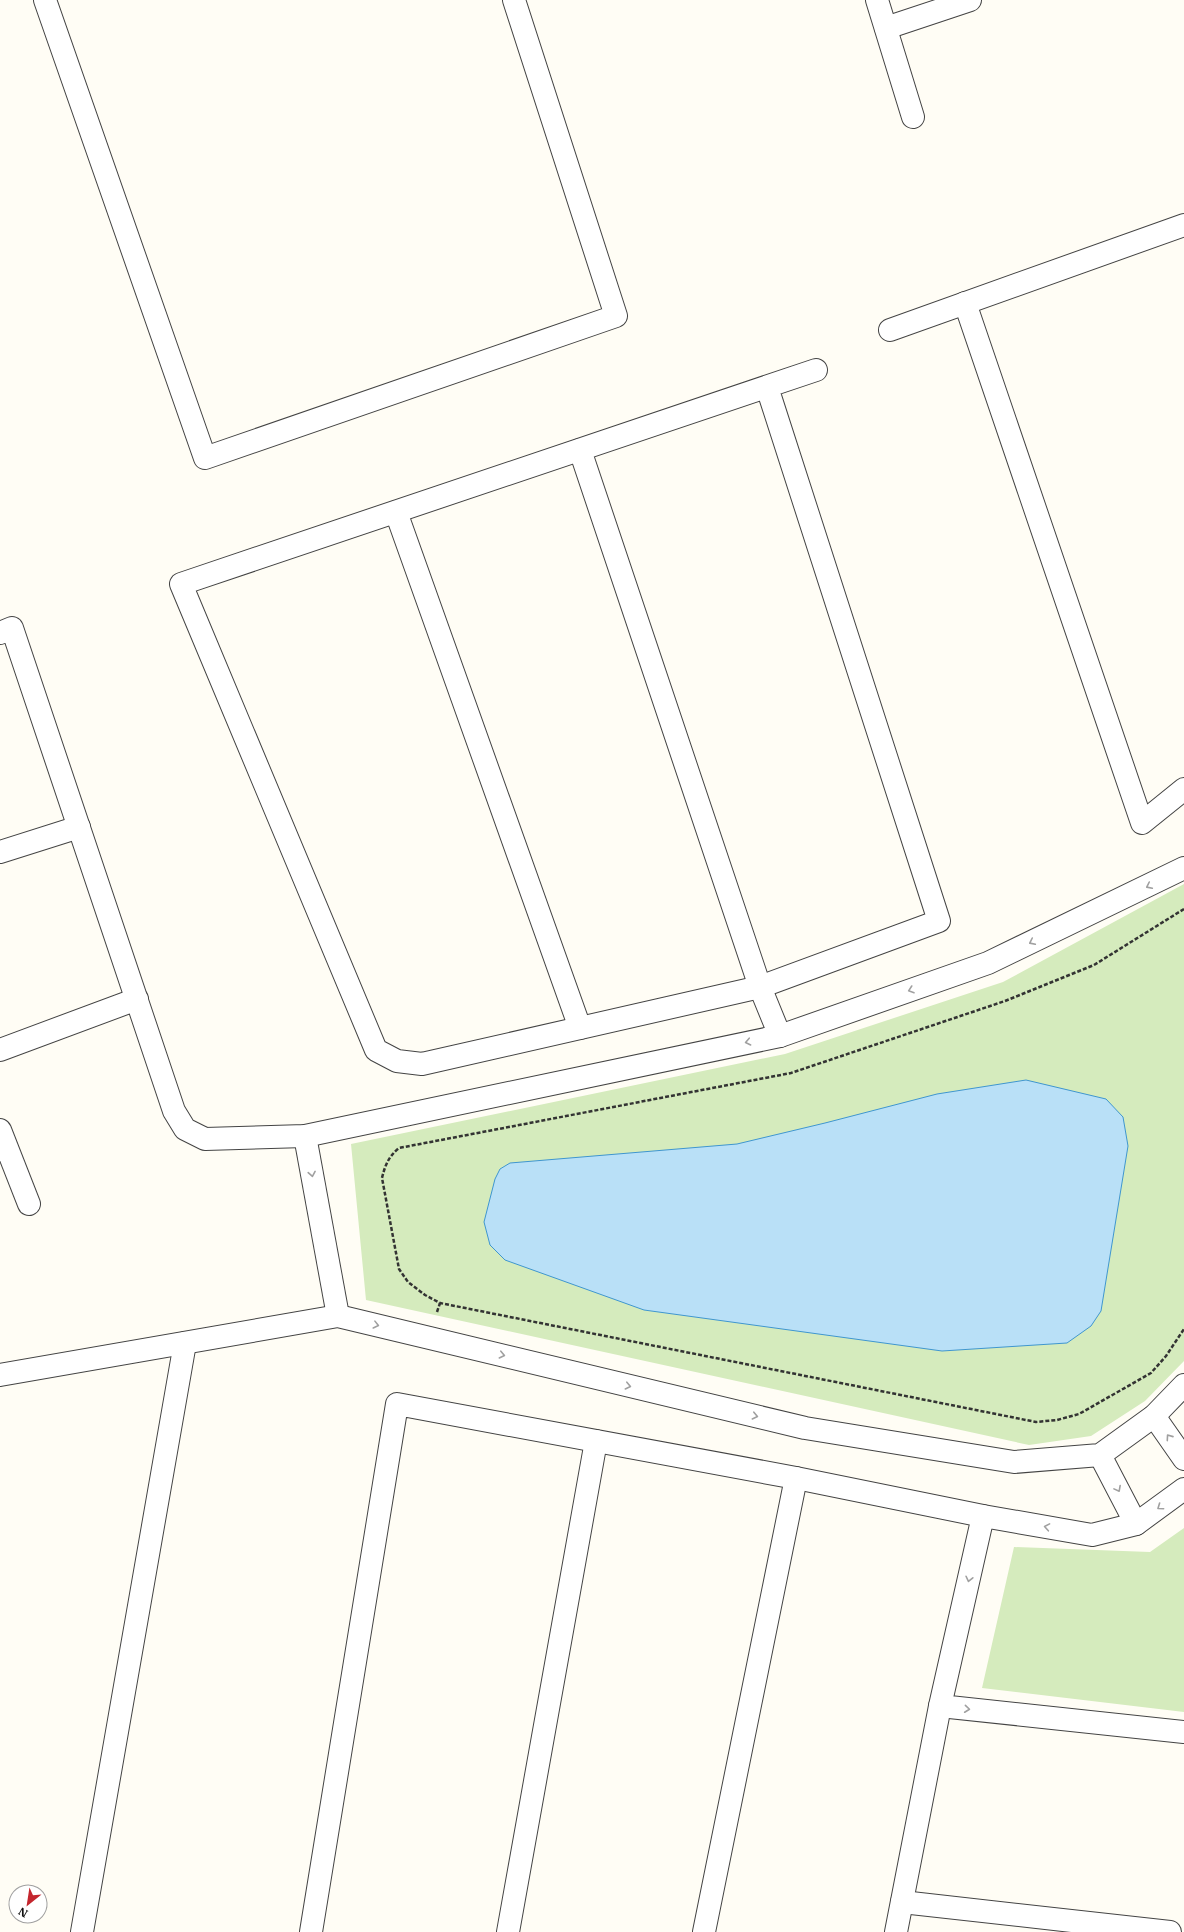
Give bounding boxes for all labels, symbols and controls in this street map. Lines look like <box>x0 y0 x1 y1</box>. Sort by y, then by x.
one-way arrow <box>1146 881 1154 889</box>
one-way arrow <box>1029 937 1036 945</box>
one-way arrow <box>908 985 915 994</box>
one-way arrow <box>745 1038 751 1046</box>
one-way arrow <box>307 1171 315 1177</box>
one-way arrow <box>372 1320 379 1329</box>
one-way arrow <box>499 1351 505 1359</box>
one-way arrow <box>625 1381 632 1389</box>
one-way arrow <box>752 1411 758 1419</box>
one-way arrow <box>1167 1435 1174 1442</box>
one-way arrow <box>1113 1485 1120 1492</box>
one-way arrow <box>1157 1502 1164 1510</box>
one-way arrow <box>1044 1524 1050 1532</box>
one-way arrow <box>965 1576 973 1582</box>
one-way arrow <box>964 1704 970 1713</box>
north arrow <box>8 1884 48 1924</box>
text: N <box>15 1904 30 1921</box>

